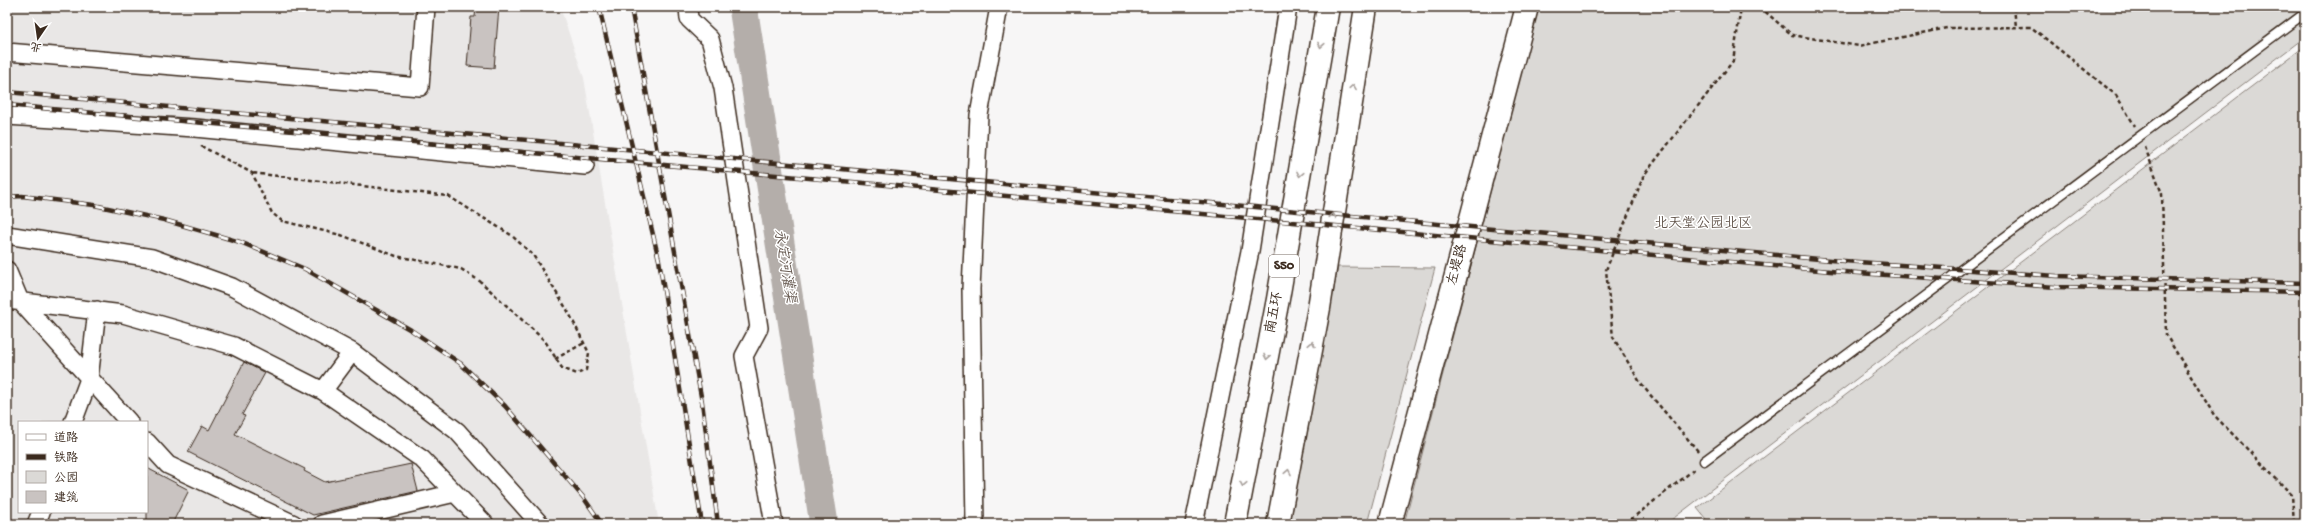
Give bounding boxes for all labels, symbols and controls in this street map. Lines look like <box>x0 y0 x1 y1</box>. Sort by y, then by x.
north arrow <box>18 18 58 58</box>
text: 北 <box>29 39 43 53</box>
one-way arrow <box>1318 42 1326 49</box>
one-way arrow <box>1348 84 1357 91</box>
one-way arrow <box>1296 171 1304 177</box>
one-way arrow <box>1328 213 1337 219</box>
park label: 北天堂公园北区 <box>1654 215 1752 233</box>
water label: 永定河灌渠 <box>769 227 800 306</box>
street label: 左堤路 <box>1443 242 1472 287</box>
road number: S50 <box>1269 255 1299 277</box>
street label: 南五环 <box>1262 291 1287 335</box>
one-way arrow <box>1307 341 1316 347</box>
one-way arrow <box>1264 354 1272 360</box>
legend <box>18 421 148 513</box>
text: 道路 <box>54 431 78 446</box>
text: 铁路 <box>54 451 78 466</box>
one-way arrow <box>1283 469 1292 475</box>
text: 公园 <box>54 471 78 486</box>
one-way arrow <box>1239 481 1247 488</box>
text: 建筑 <box>54 491 78 506</box>

